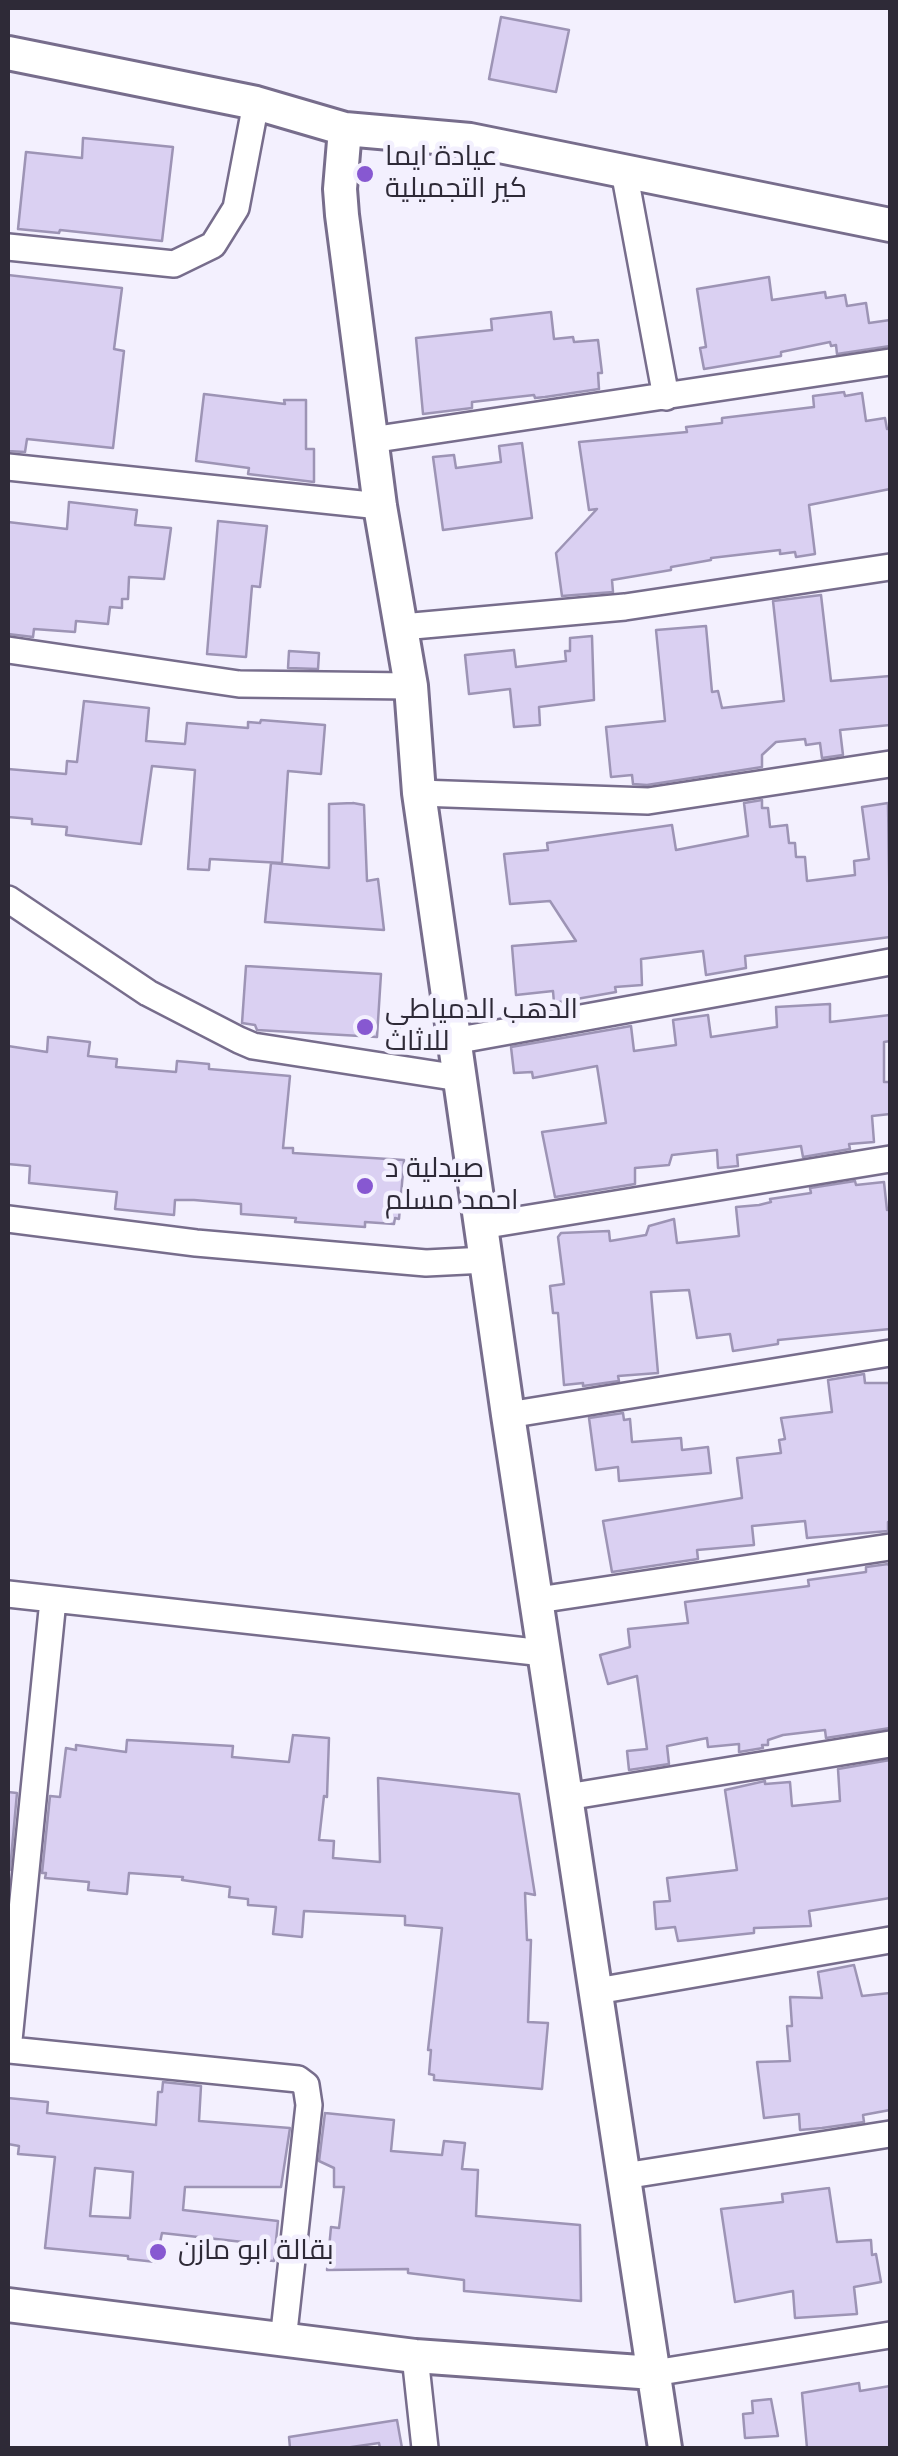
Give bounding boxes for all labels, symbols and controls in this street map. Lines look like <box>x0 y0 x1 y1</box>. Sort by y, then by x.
place label: عيادة ايما كير التجميلية <box>385 141 527 207</box>
marker: عيادة ايما كير التجميلية <box>354 163 376 185</box>
place label: الدهب الدمياطي للاثاث <box>385 994 578 1060</box>
marker: الدهب الدمياطي للاثاث <box>354 1016 376 1038</box>
place label: صيدلية د احمد مسلم <box>385 1153 519 1219</box>
marker: صيدلية د احمد مسلم <box>354 1175 376 1197</box>
place label: بقالة ابو مازن <box>178 2235 334 2269</box>
marker: بقالة ابو مازن <box>147 2241 169 2263</box>

